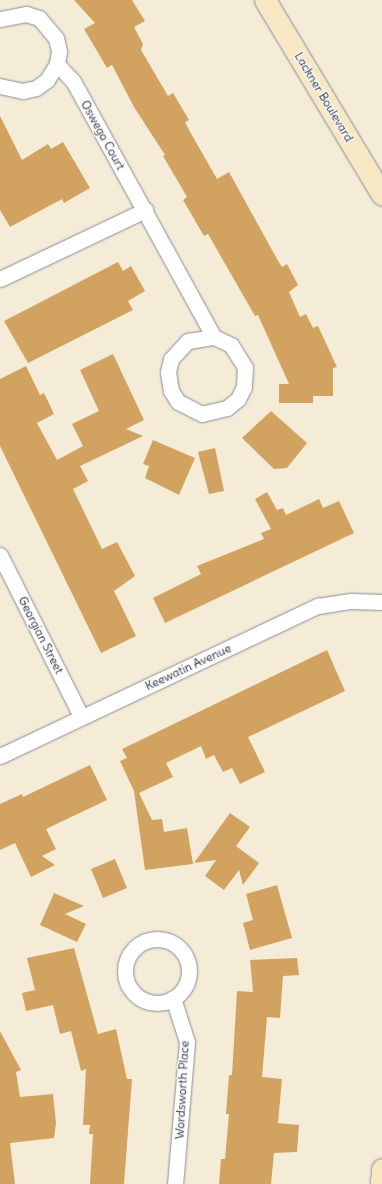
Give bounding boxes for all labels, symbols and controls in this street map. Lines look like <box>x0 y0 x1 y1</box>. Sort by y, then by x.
street label: Lackner Boulevard <box>292 50 356 144</box>
street label: Oswego Court <box>78 98 128 172</box>
street label: Georgian Street <box>15 594 67 676</box>
street label: Keewatin Avenue <box>143 641 233 693</box>
street label: Wordsworth Place <box>172 1040 192 1140</box>

